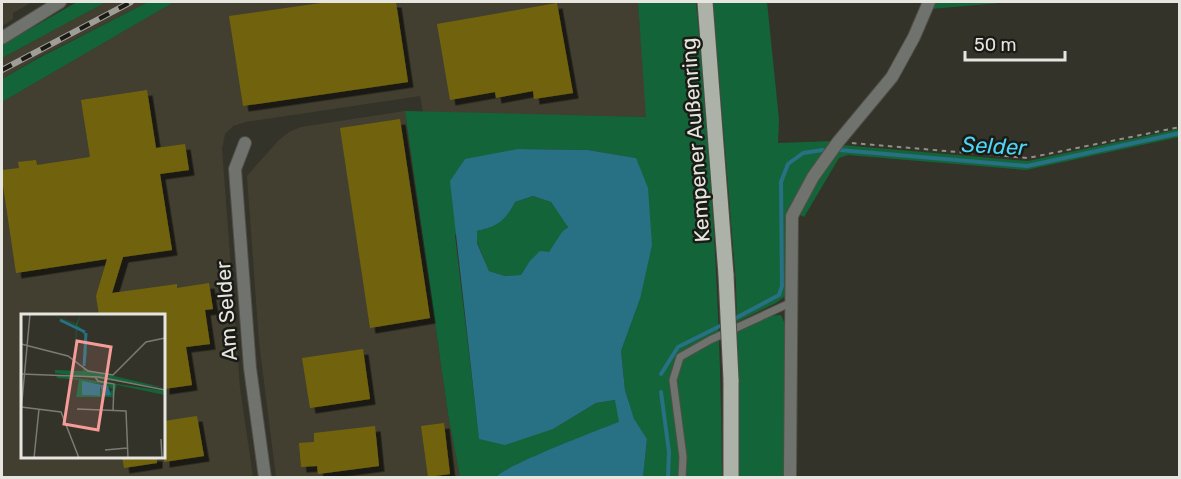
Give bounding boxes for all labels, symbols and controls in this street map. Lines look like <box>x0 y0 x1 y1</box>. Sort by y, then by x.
scale bar <box>965 24 1066 62</box>
text: 50 m <box>974 34 1017 56</box>
street label: Kempener Außenring <box>675 37 715 243</box>
water label: Selder <box>961 131 1029 161</box>
street label: Am Selder <box>210 260 242 362</box>
inset map <box>21 314 165 458</box>

